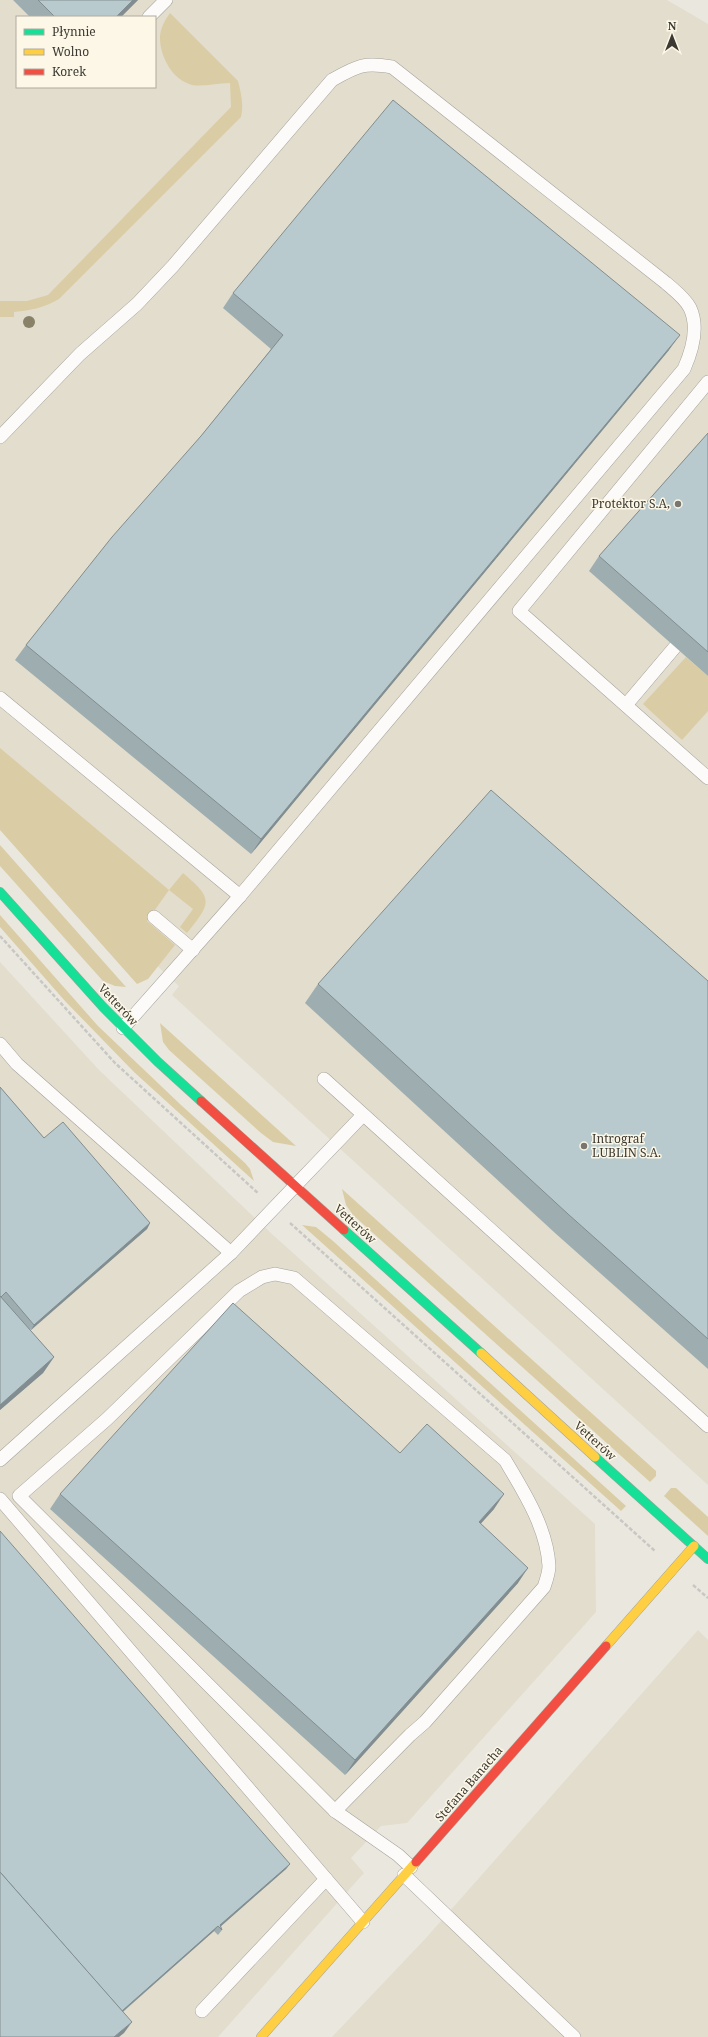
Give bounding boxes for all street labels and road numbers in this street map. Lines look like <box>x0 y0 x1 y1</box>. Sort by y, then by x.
street label: Vetterów <box>95 980 143 1030</box>
street label: Vetterów <box>330 1200 381 1248</box>
street label: Vetterów <box>570 1417 621 1465</box>
street label: Stefana Banacha <box>431 1742 506 1825</box>

